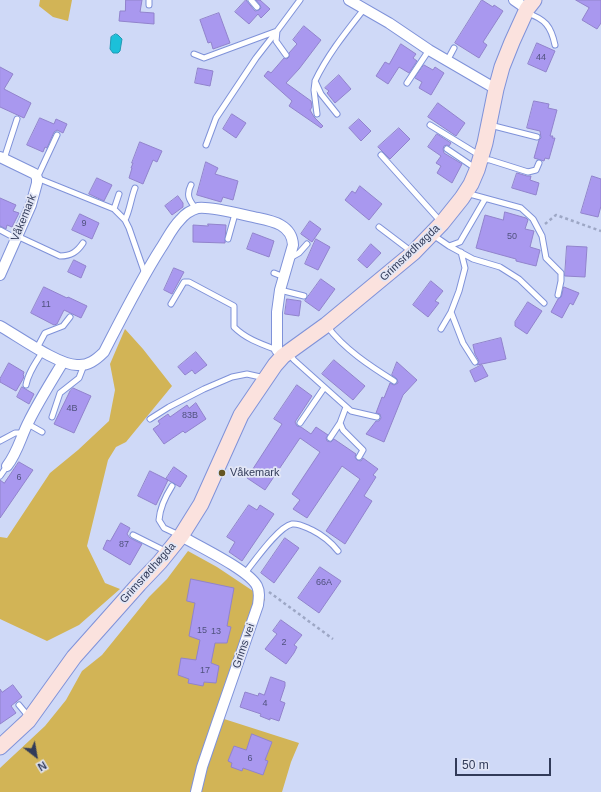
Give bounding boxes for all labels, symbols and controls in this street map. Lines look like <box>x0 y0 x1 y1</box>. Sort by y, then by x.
house number: 44 <box>536 53 546 63</box>
street label: Våkemark <box>9 193 39 243</box>
house number: 9 <box>81 219 87 229</box>
street label: Grimsrødhøgda <box>377 222 443 284</box>
house number: 50 <box>507 232 517 242</box>
house number: 11 <box>41 300 51 310</box>
house number: 4B <box>66 404 78 414</box>
house number: 83B <box>182 411 198 421</box>
place label: Våkemark <box>230 466 280 480</box>
marker: Våkemark <box>217 468 227 478</box>
house number: 6 <box>16 473 22 483</box>
street label: Grimsrødhøgda <box>117 540 179 606</box>
house number: 87 <box>119 540 129 550</box>
house number: 66A <box>316 578 332 588</box>
street label: Grims vei <box>230 622 258 670</box>
house number: 15 <box>197 626 207 636</box>
house number: 13 <box>211 627 221 637</box>
house number: 2 <box>281 638 287 648</box>
house number: 17 <box>200 666 210 676</box>
house number: 4 <box>262 699 268 709</box>
north arrow <box>16 736 56 776</box>
scale bar <box>457 750 553 776</box>
house number: 6 <box>247 754 253 764</box>
text: 50 m <box>462 758 489 772</box>
text: N <box>36 759 49 773</box>

